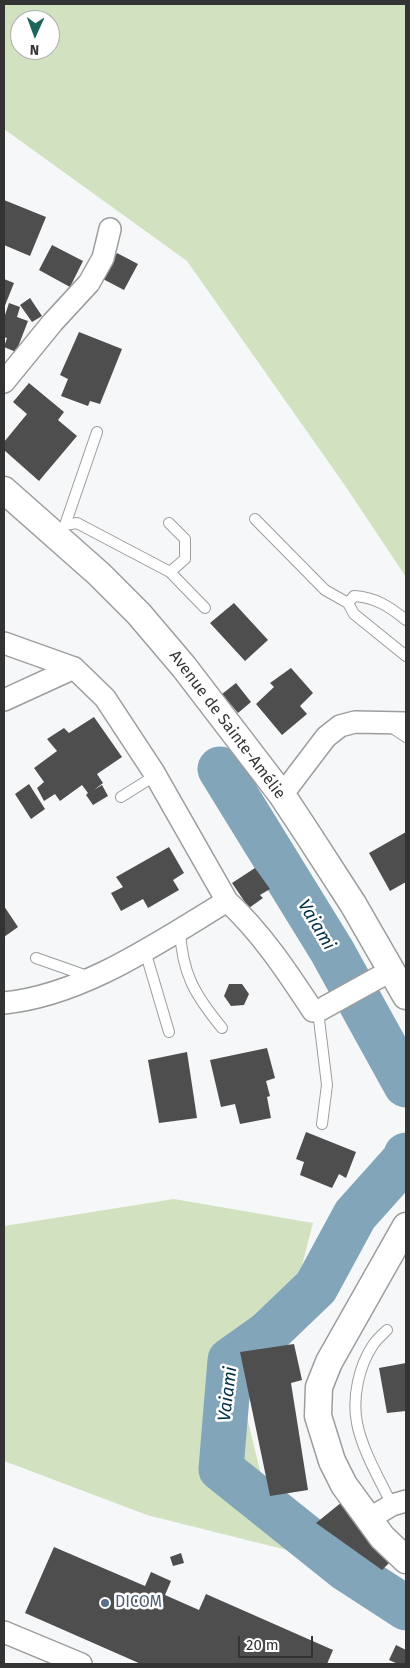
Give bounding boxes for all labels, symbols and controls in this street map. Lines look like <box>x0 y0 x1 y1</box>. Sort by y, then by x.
north arrow <box>10 10 60 60</box>
text: N <box>30 41 39 58</box>
street label: Avenue de Sainte-Amélie <box>165 647 289 803</box>
water label: Vaiami <box>293 896 339 954</box>
water label: Vaiami <box>214 1365 242 1423</box>
place label: DICOM <box>115 1593 162 1613</box>
marker: DICOM <box>99 1597 111 1609</box>
scale bar <box>240 1626 315 1658</box>
text: 20 m <box>246 1636 279 1654</box>

